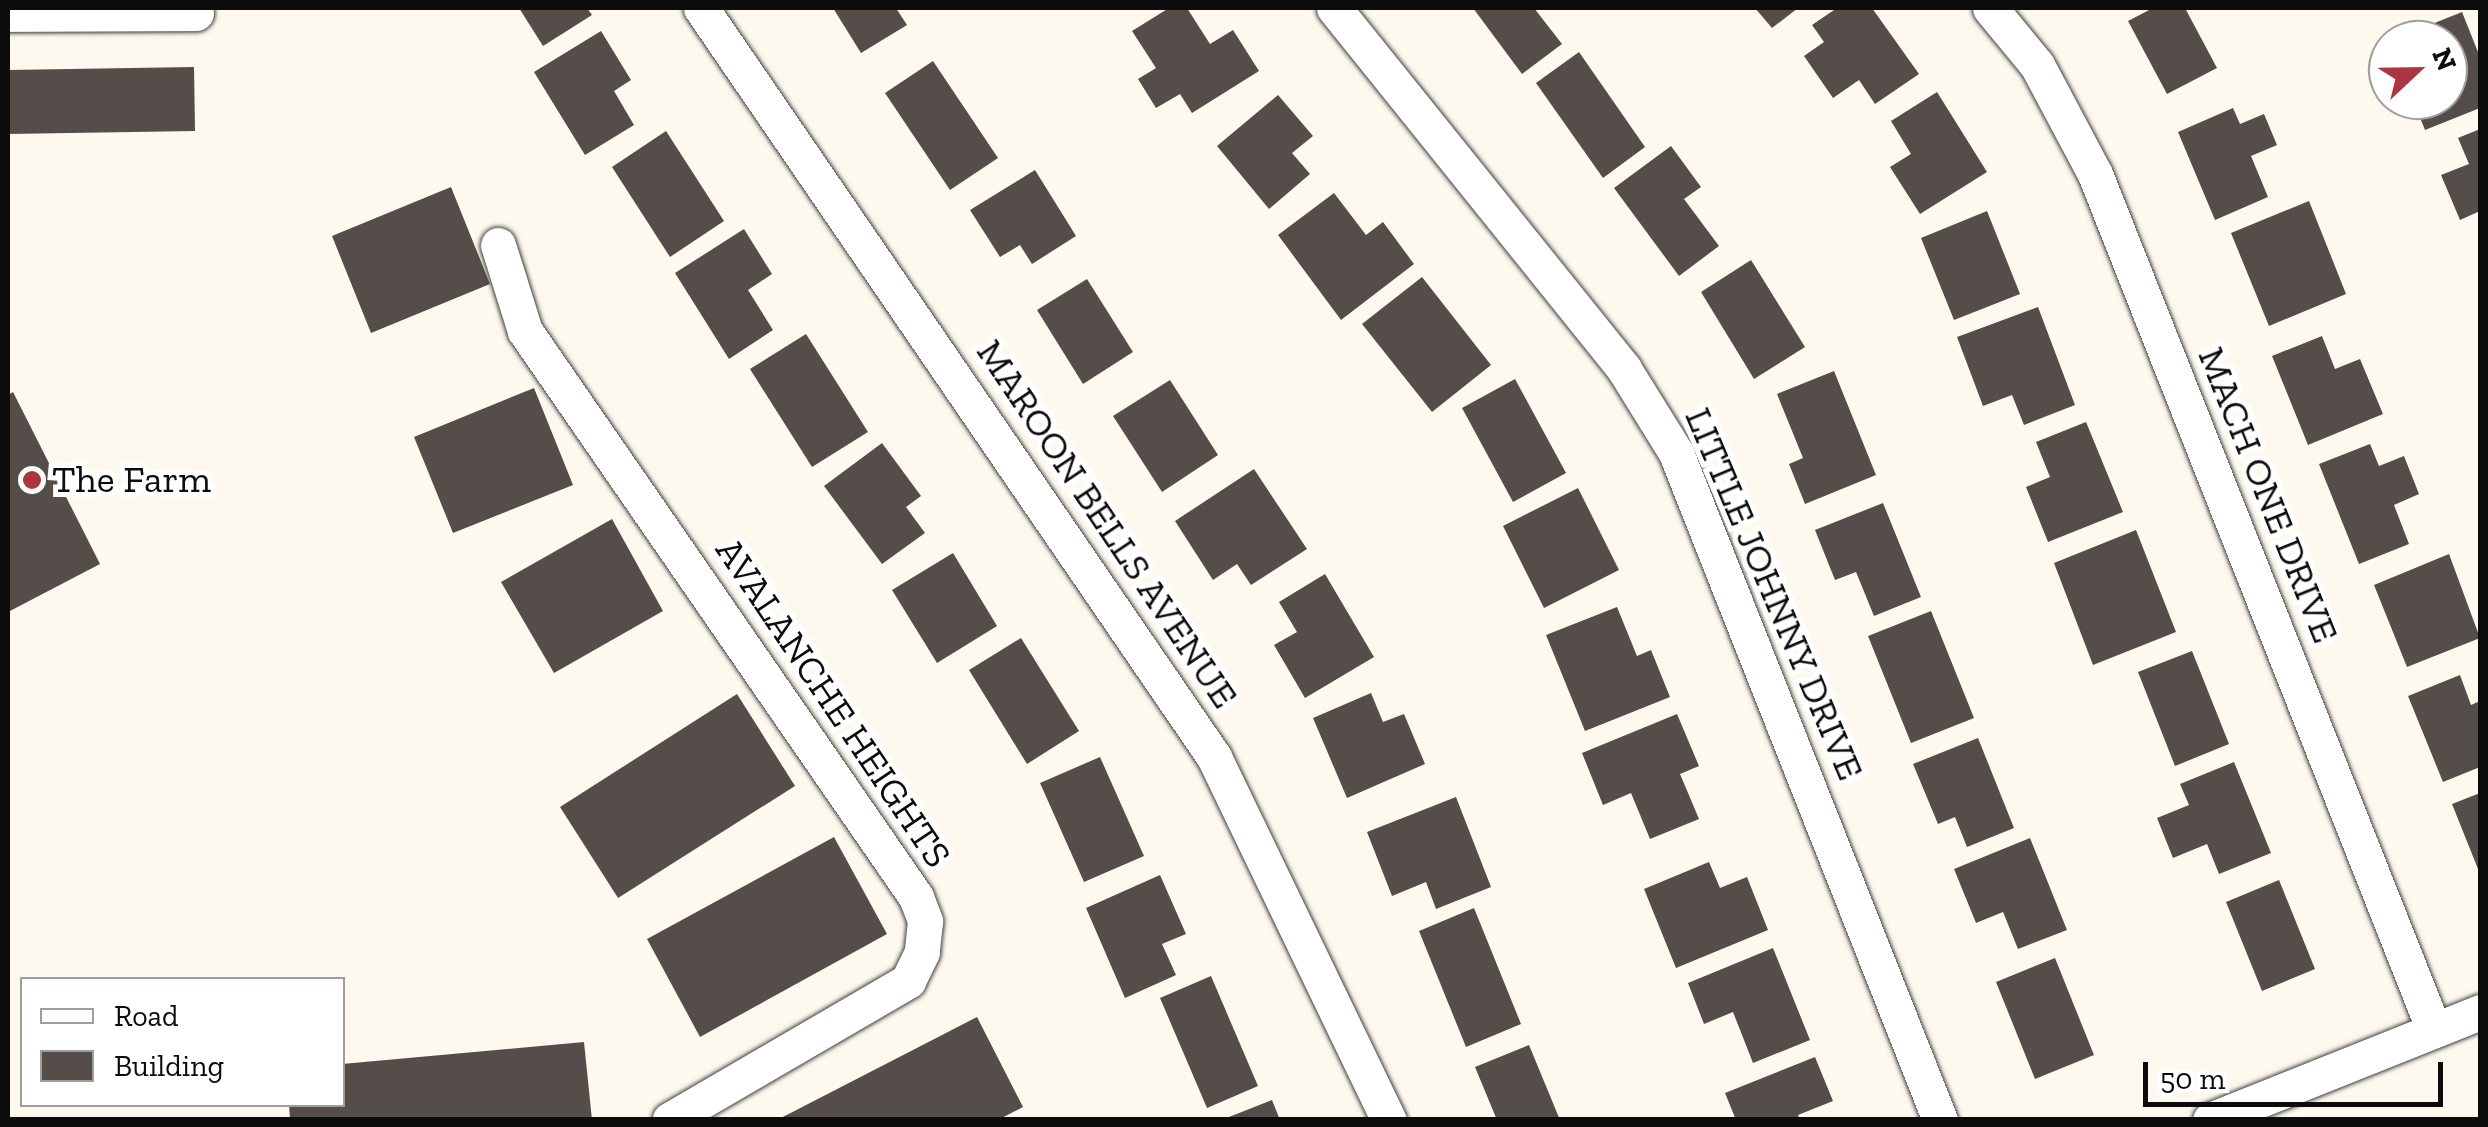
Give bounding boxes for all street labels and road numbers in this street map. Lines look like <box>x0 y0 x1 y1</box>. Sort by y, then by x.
street label: MAROON BELLS AVENUE <box>966 331 1248 717</box>
street label: MACH ONE DRIVE <box>2188 341 2348 649</box>
street label: LITTLE JOHNNY DRIVE <box>1675 400 1873 788</box>
street label: AVALANCHE HEIGHTS <box>706 530 960 876</box>

